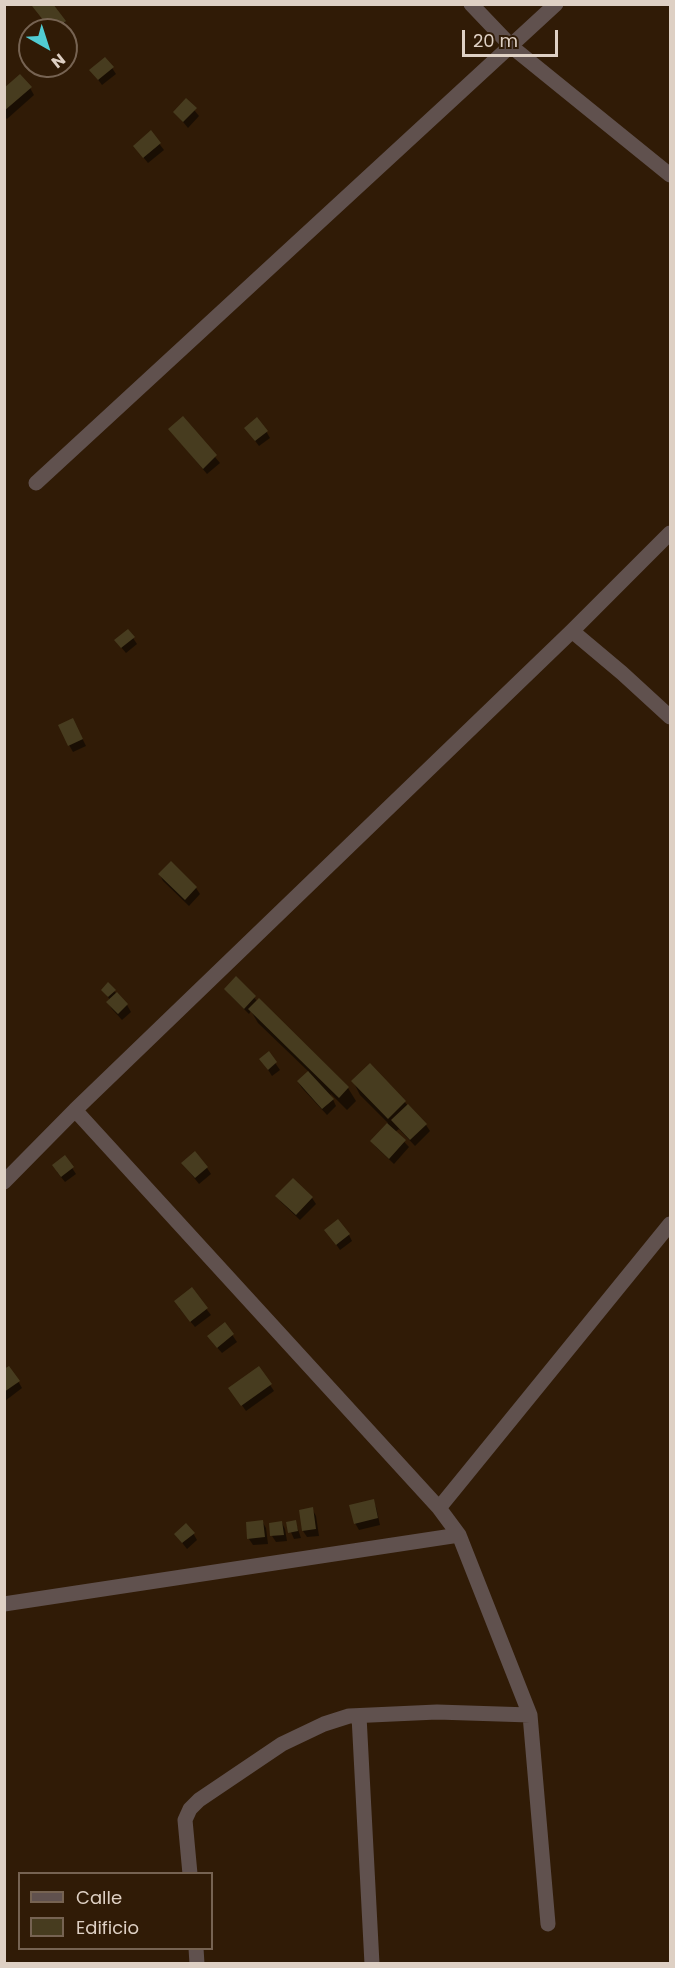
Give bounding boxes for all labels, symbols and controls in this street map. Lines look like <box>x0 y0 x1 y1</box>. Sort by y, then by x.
north arrow <box>18 18 78 78</box>
scale bar <box>465 18 561 56</box>
text: 20 m <box>473 28 518 53</box>
text: N <box>46 48 70 74</box>
legend <box>18 1872 213 1950</box>
text: Calle <box>76 1885 122 1910</box>
text: Edificio <box>76 1915 139 1940</box>

